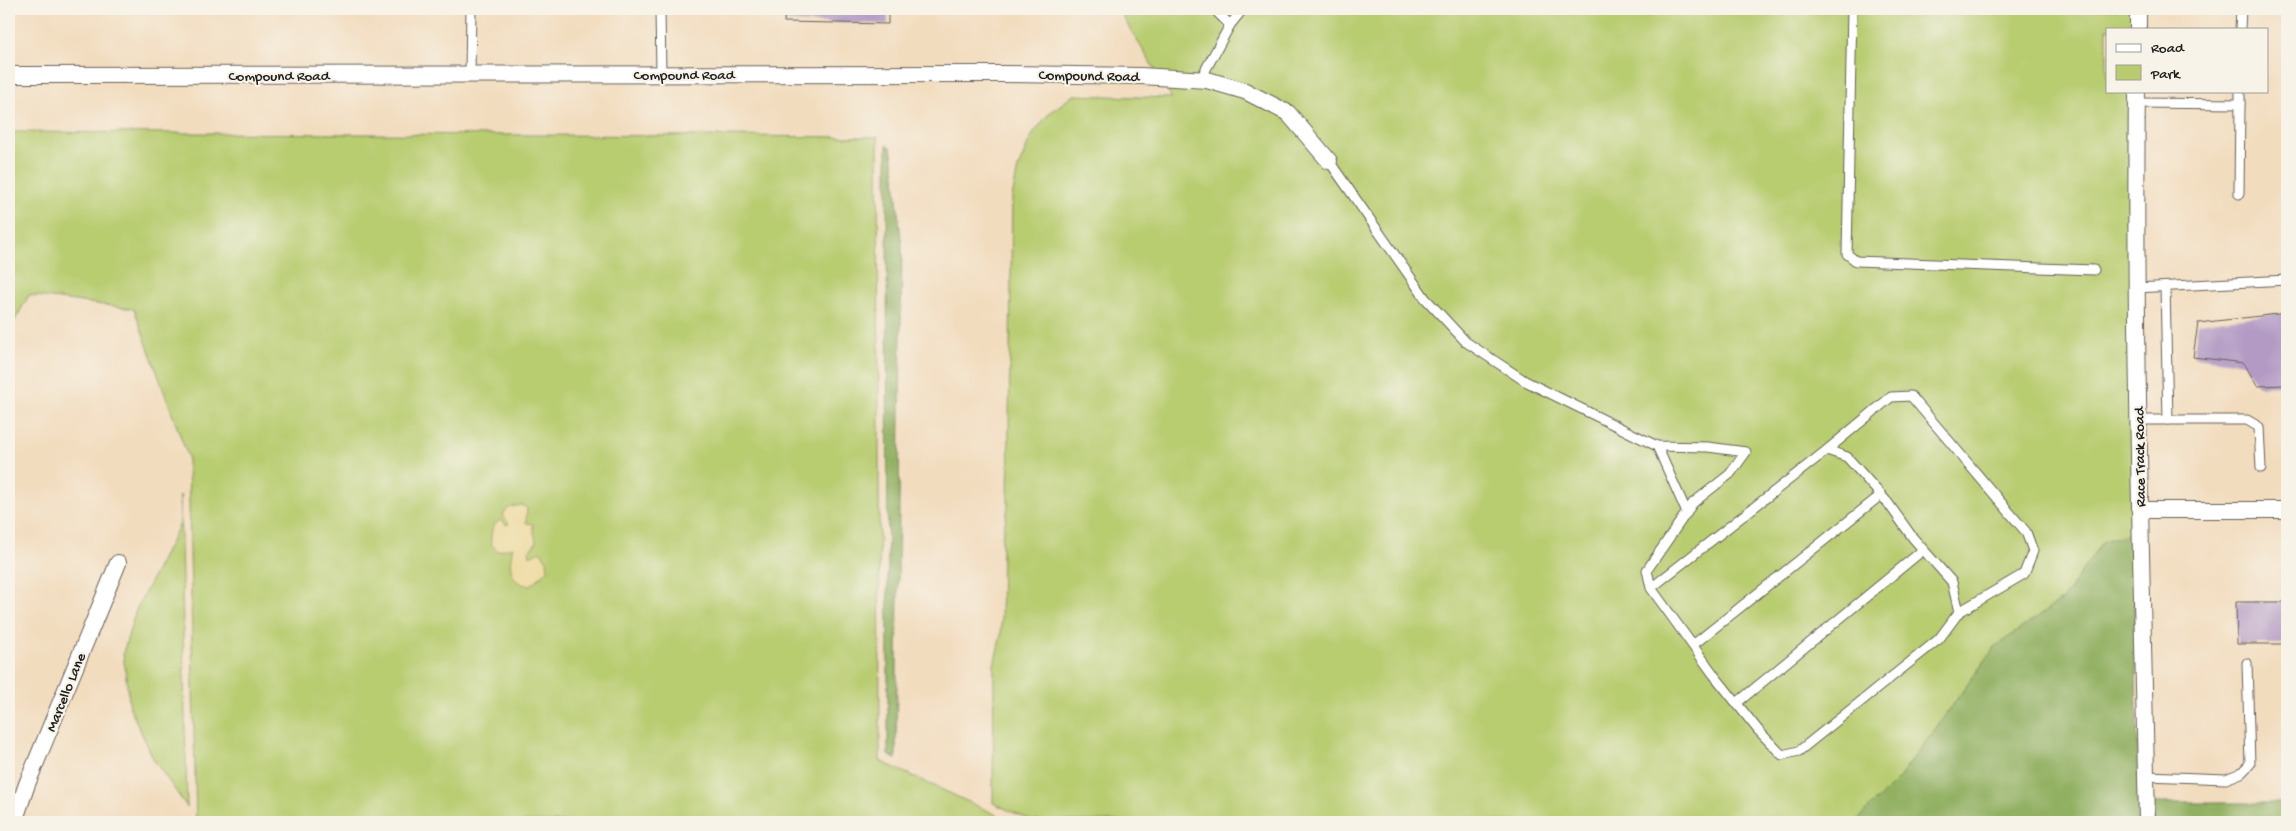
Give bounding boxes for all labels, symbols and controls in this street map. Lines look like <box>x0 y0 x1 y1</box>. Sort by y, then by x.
legend <box>2106 28 2268 92</box>
text: Road <box>2151 40 2185 58</box>
text: Park <box>2150 66 2181 84</box>
street label: Compound Road <box>633 67 736 85</box>
street label: Compound Road <box>1038 67 1141 87</box>
street label: Compound Road <box>228 68 331 86</box>
street label: Race Track Road <box>2131 406 2151 507</box>
street label: Marcello Lane <box>43 650 91 735</box>

